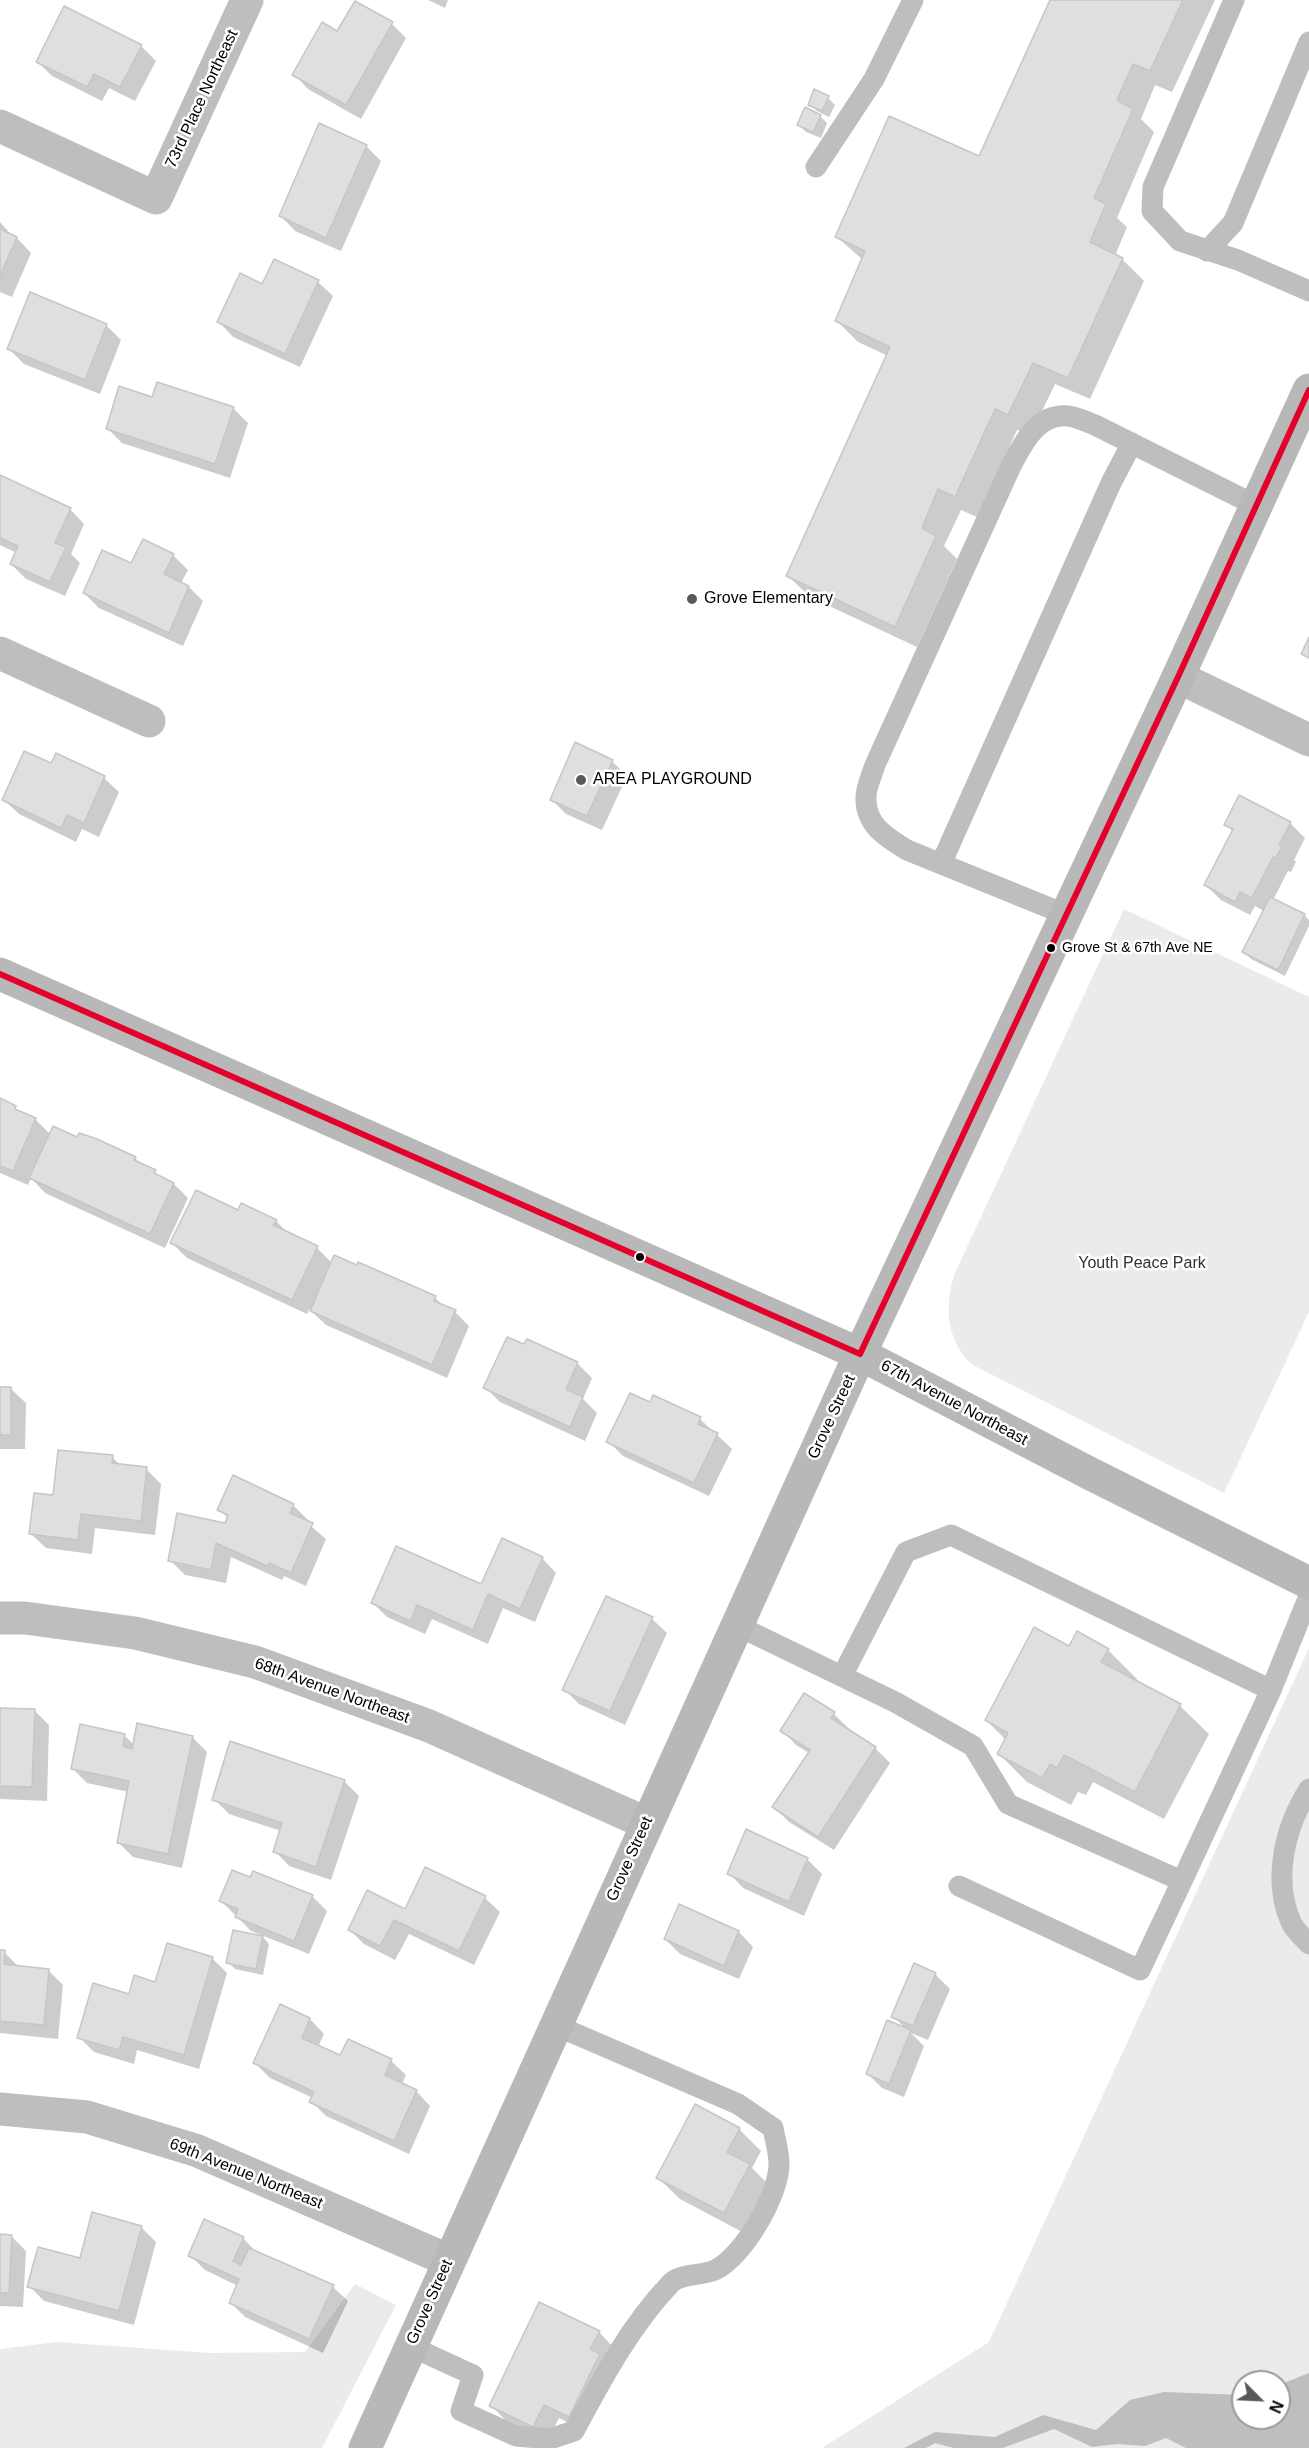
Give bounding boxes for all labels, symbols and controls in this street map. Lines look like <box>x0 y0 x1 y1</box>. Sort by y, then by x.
street label: 73rd Place Northeast <box>162 27 242 171</box>
place label: Grove Elementary <box>704 589 833 609</box>
marker: Grove Elementary <box>685 592 699 606</box>
place label: AREA PLAYGROUND <box>593 770 752 790</box>
marker: AREA PLAYGROUND <box>574 773 588 787</box>
place label: Grove St & 67th Ave NE <box>1062 940 1213 956</box>
marker: Grove St & 67th Ave NE <box>1045 942 1057 954</box>
unlabelled marker <box>634 1251 646 1263</box>
park label: Youth Peace Park <box>1078 1254 1206 1274</box>
street label: 67th Avenue Northeast <box>877 1356 1031 1450</box>
street label: Grove Street <box>804 1372 860 1462</box>
street label: 68th Avenue Northeast <box>252 1654 412 1728</box>
street label: Grove Street <box>603 1814 657 1904</box>
street label: 69th Avenue Northeast <box>167 2134 325 2214</box>
street label: Grove Street <box>403 2257 457 2347</box>
north arrow <box>1231 2370 1291 2430</box>
text: N <box>1266 2398 1286 2415</box>

